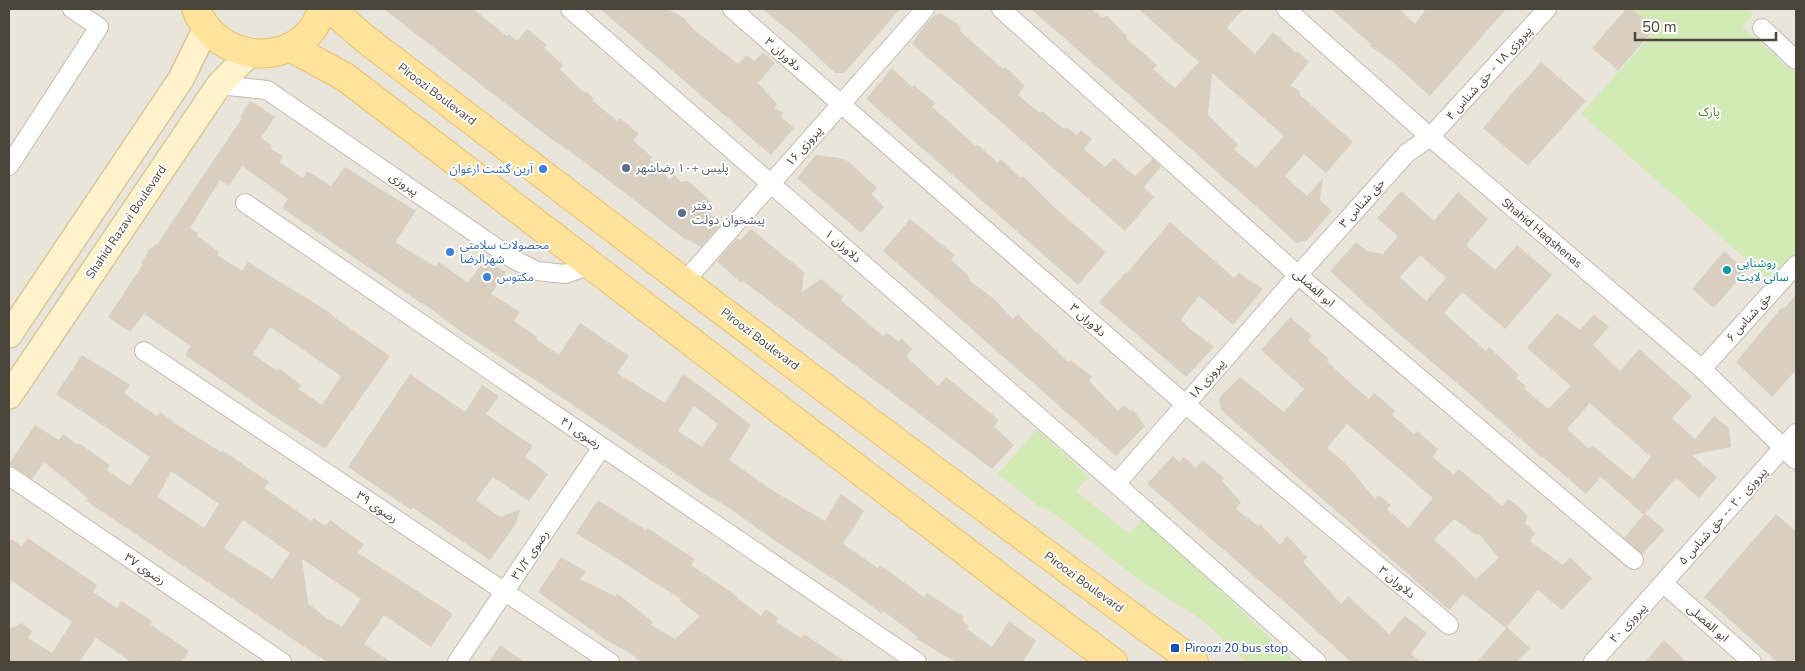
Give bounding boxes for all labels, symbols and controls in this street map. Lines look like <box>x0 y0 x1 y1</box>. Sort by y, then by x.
scale bar <box>1635 10 1776 42</box>
text: 50 m <box>1642 17 1677 37</box>
street label: پیروزی ۱۸ - حق شناس ۴ <box>1443 23 1536 123</box>
street label: دلاوران ۳ <box>761 34 805 74</box>
street label: Piroozi Boulevard <box>395 59 479 129</box>
park label: پارک <box>1698 104 1720 120</box>
street label: پیروزی ۱۶ <box>782 122 826 170</box>
place label: پلیس +۱۰ رضاشهر <box>635 160 729 176</box>
place label: آرین گشت ارغوان <box>450 161 533 177</box>
street label: Shahid Razavi Boulevard <box>82 162 170 282</box>
marker: پلیس +۱۰ رضاشهر <box>620 162 632 174</box>
marker: آرین گشت ارغوان <box>537 163 549 175</box>
street label: پیروزی <box>386 168 422 200</box>
street label: حق شناس ۳ <box>1336 175 1388 231</box>
street label: Shahid Haqshenas <box>1498 195 1586 272</box>
place label: دفتر پیشخوان دولت <box>691 198 765 228</box>
marker: دفتر پیشخوان دولت <box>676 207 688 219</box>
street label: دلاوران ۱ <box>821 226 865 266</box>
place label: محصولات سلامتی شهرالرضا <box>460 237 549 267</box>
marker: محصولات سلامتی شهرالرضا <box>444 246 456 258</box>
place label: روشنایی سانی لایت <box>1737 255 1789 285</box>
marker: روشنایی سانی لایت <box>1721 264 1733 276</box>
street label: ابو الفضلی <box>1290 265 1338 311</box>
place label: مکتوس <box>497 269 534 285</box>
marker: مکتوس <box>481 271 493 283</box>
street label: حق شناس ۶ <box>1723 289 1775 345</box>
street label: دلاوران ۳ <box>1066 300 1110 340</box>
street label: Piroozi Boulevard <box>718 304 802 374</box>
street label: پیروزی ۱۸ <box>1185 355 1229 403</box>
street label: رضوی ۴۱ <box>557 413 605 453</box>
street label: پیروزی ۲۰ -- حق شناس ۵ <box>1675 464 1771 568</box>
street label: رضوی ۳۹ <box>353 487 401 527</box>
street label: رضوی ۳۱/۲ <box>508 527 552 583</box>
street label: Piroozi Boulevard <box>1041 548 1127 616</box>
street label: رضوی ۳۷ <box>121 549 169 589</box>
street label: دلاوران ۳ <box>1375 562 1419 602</box>
street label: پیروزی ۲۰ <box>1606 600 1650 646</box>
street label: ابو الفضلی <box>1684 600 1732 646</box>
place label: Piroozi 20 bus stop <box>1185 640 1288 656</box>
marker: Piroozi 20 bus stop <box>1169 642 1181 654</box>

